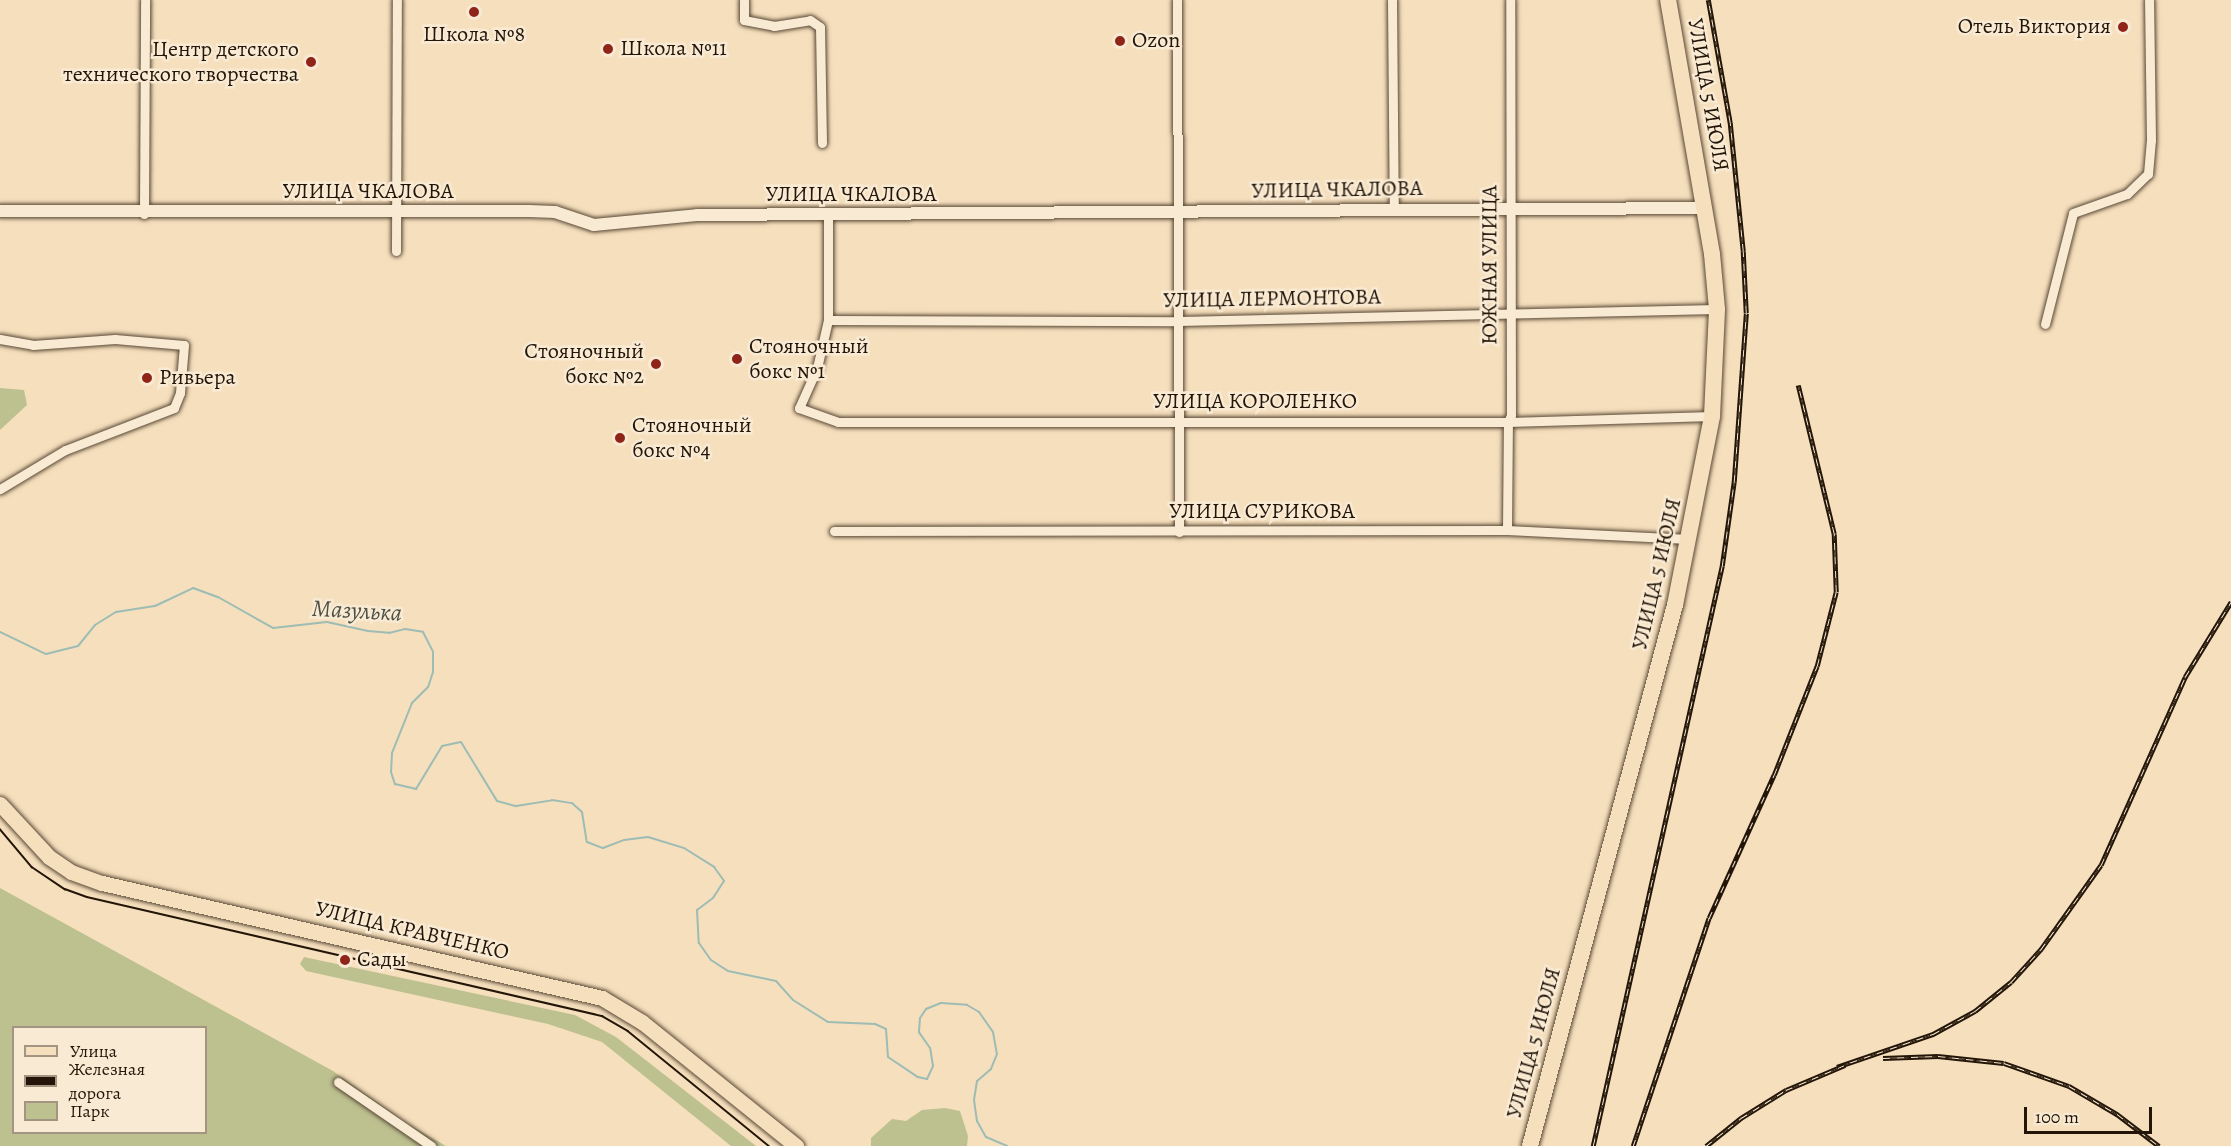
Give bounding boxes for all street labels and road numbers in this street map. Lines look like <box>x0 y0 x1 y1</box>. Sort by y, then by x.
street label: УЛИЦА 5 ИЮЛЯ <box>1682 16 1734 174</box>
street label: УЛИЦА ЧКАЛОВА <box>1251 175 1423 205</box>
street label: УЛИЦА ЧКАЛОВА <box>282 179 454 205</box>
street label: УЛИЦА ЧКАЛОВА <box>765 182 937 208</box>
street label: ЮЖНАЯ УЛИЦА <box>1477 185 1503 345</box>
street label: УЛИЦА ЛЕРМОНТОВА <box>1163 284 1381 314</box>
street label: УЛИЦА КОРОЛЕНКО <box>1153 389 1357 415</box>
street label: УЛИЦА 5 ИЮЛЯ <box>1627 495 1687 653</box>
street label: УЛИЦА СУРИКОВА <box>1169 499 1355 525</box>
street label: УЛИЦА КРАВЧЕНКО <box>312 896 512 966</box>
street label: УЛИЦА 5 ИЮЛЯ <box>1501 965 1567 1121</box>

